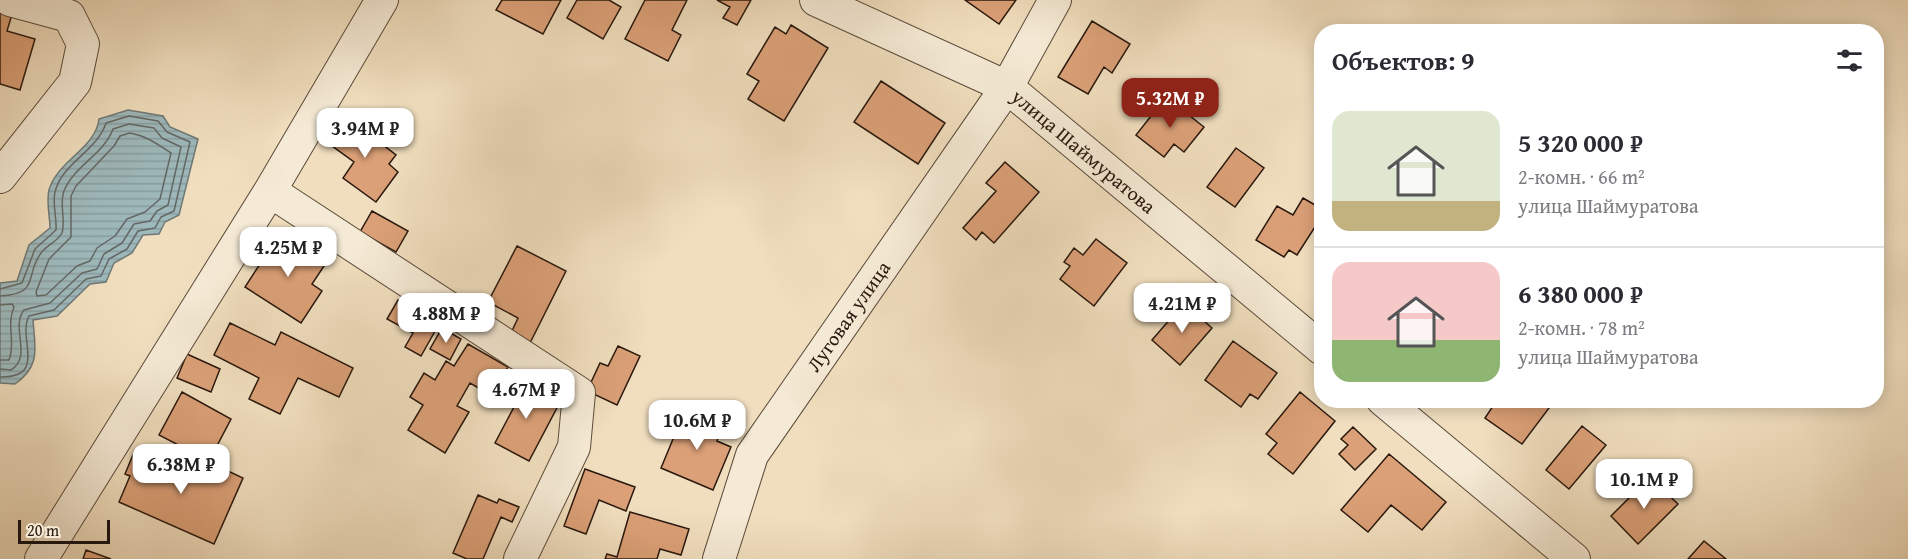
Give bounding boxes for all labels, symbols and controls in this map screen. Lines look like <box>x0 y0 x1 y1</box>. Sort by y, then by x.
text: Объектов: 9 <box>1332 41 1475 80</box>
icon: filters <box>1833 44 1866 77</box>
pin: 5.32M ₽ <box>1115 78 1225 129</box>
street label: улица Шаймуратова <box>1005 81 1163 220</box>
text: 5.32M ₽ <box>1136 83 1204 112</box>
pin: 3.94M ₽ <box>310 108 420 159</box>
text: 3.94M ₽ <box>331 113 399 142</box>
text: 5 320 000 ₽ <box>1518 123 1643 162</box>
icon: home <box>1380 135 1452 207</box>
text: 2-комн. · 66 m² <box>1518 162 1645 191</box>
text: улица Шаймуратова <box>1518 191 1698 220</box>
pin: 4.25M ₽ <box>233 227 343 278</box>
text: 4.25M ₽ <box>254 232 322 261</box>
street label: Луговая улица <box>799 254 897 377</box>
text: 6 380 000 ₽ <box>1518 274 1643 313</box>
pin: 4.21M ₽ <box>1127 283 1237 334</box>
icon: home <box>1380 286 1452 358</box>
text: 4.21M ₽ <box>1148 288 1216 317</box>
pin: 4.88M ₽ <box>391 293 501 344</box>
text: 4.88M ₽ <box>412 298 480 327</box>
text: 2-комн. · 78 m² <box>1518 313 1645 342</box>
text: улица Шаймуратова <box>1518 342 1698 371</box>
pin: 4.67M ₽ <box>471 369 581 420</box>
text: 4.67M ₽ <box>492 374 560 403</box>
pin: 10.6M ₽ <box>642 400 752 451</box>
text: 10.6M ₽ <box>663 405 731 434</box>
pin: 6.38M ₽ <box>126 444 236 495</box>
text: 6.38M ₽ <box>147 449 215 478</box>
pin: 10.1M ₽ <box>1589 459 1699 510</box>
text: 10.1M ₽ <box>1610 464 1678 493</box>
scale bar <box>18 517 110 544</box>
text: 20 m <box>27 518 59 542</box>

